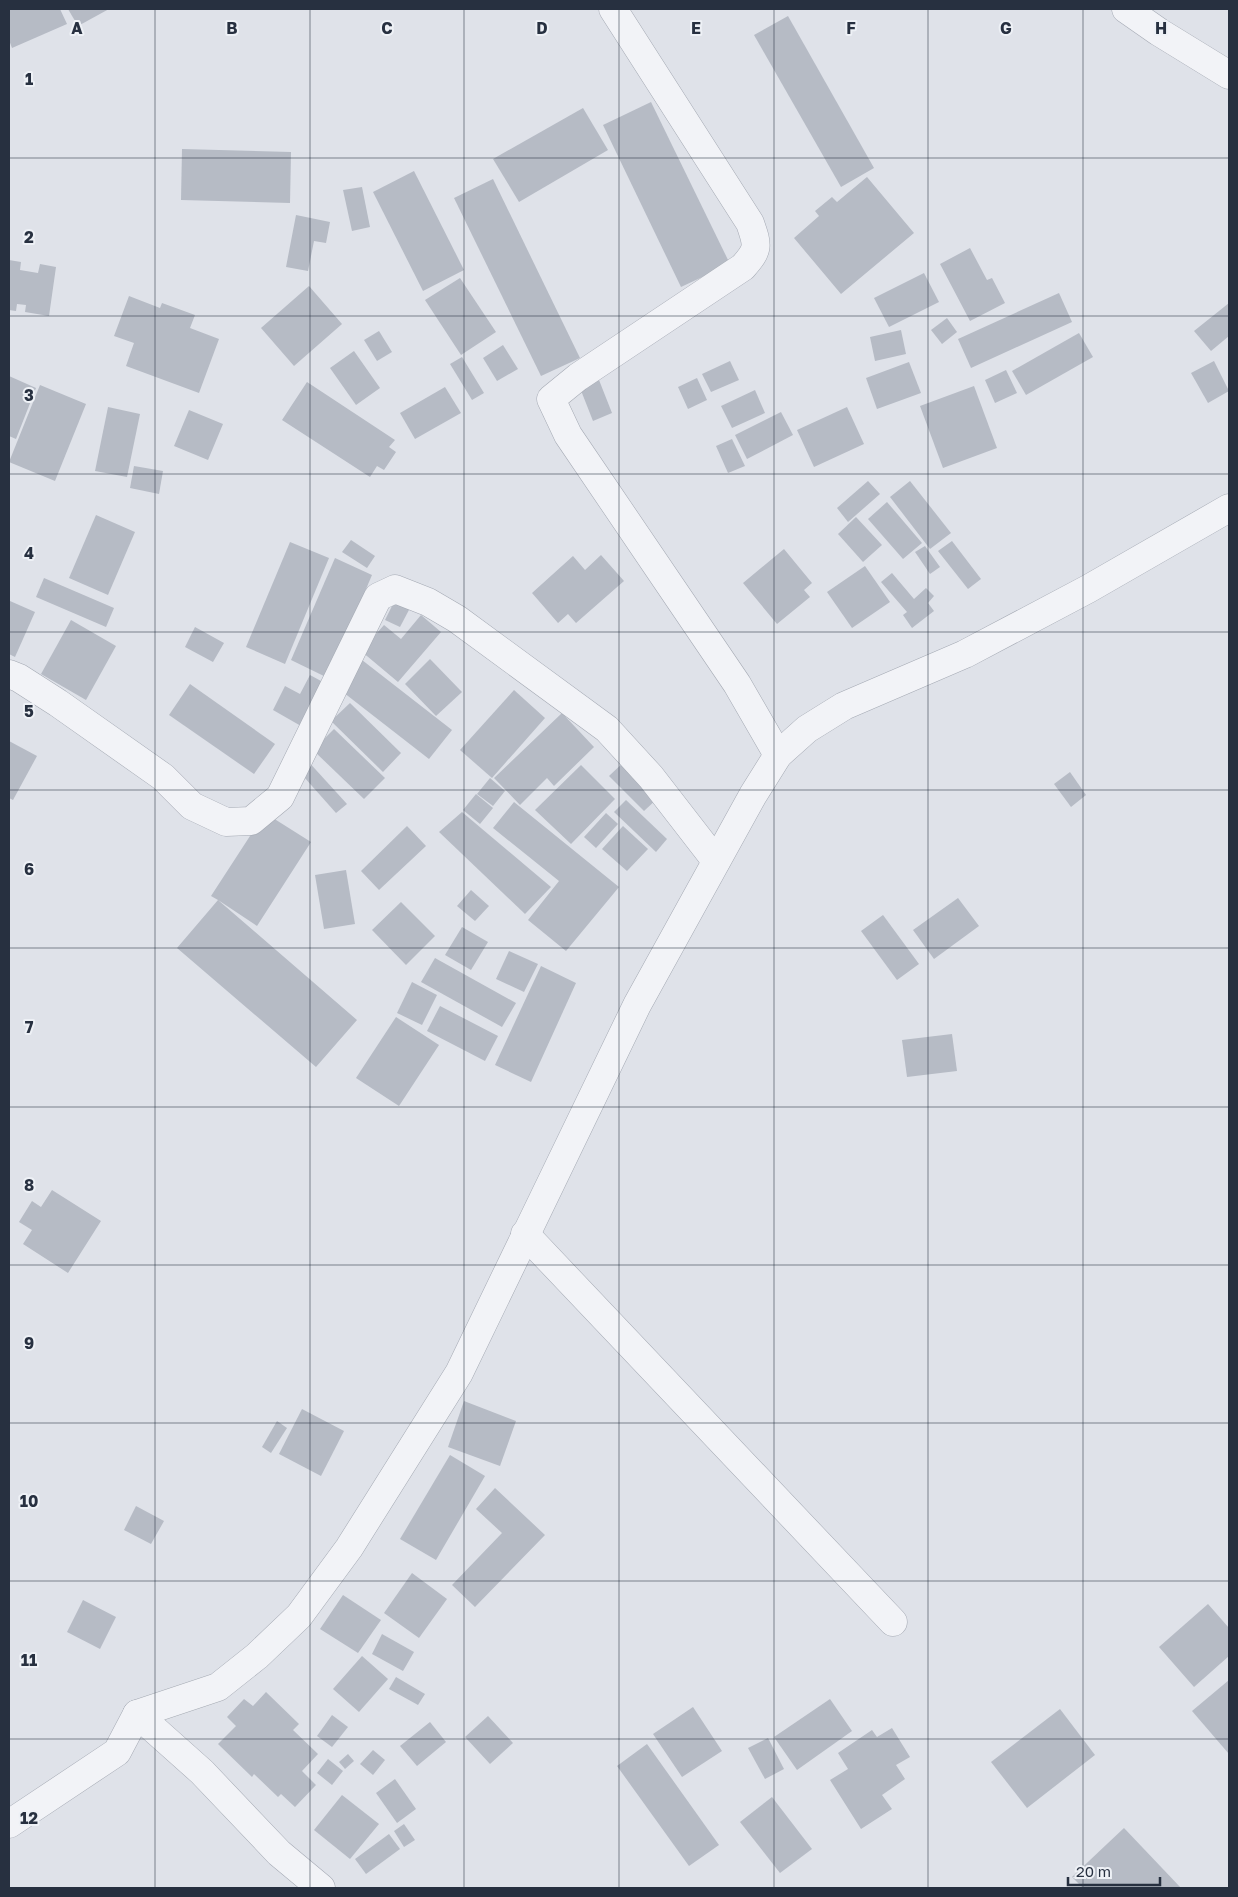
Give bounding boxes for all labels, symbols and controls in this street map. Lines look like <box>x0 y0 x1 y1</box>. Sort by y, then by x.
text: A <box>71 18 83 38</box>
text: B <box>226 18 238 38</box>
text: C <box>381 18 393 38</box>
text: D <box>536 18 548 38</box>
text: E <box>691 18 701 38</box>
text: F <box>846 18 856 38</box>
text: G <box>1000 18 1012 38</box>
text: H <box>1155 18 1167 38</box>
text: 1 <box>25 69 33 89</box>
text: 2 <box>24 227 34 247</box>
text: 3 <box>24 385 34 405</box>
text: 4 <box>24 543 34 563</box>
text: 5 <box>24 701 34 721</box>
text: 6 <box>24 859 34 879</box>
text: 7 <box>25 1017 34 1037</box>
text: 8 <box>24 1175 34 1195</box>
text: 9 <box>24 1333 34 1353</box>
text: 10 <box>20 1491 38 1511</box>
text: 11 <box>21 1650 37 1670</box>
text: 12 <box>20 1808 38 1828</box>
scale bar <box>1068 1854 1160 1886</box>
text: 20 m <box>1076 1862 1111 1880</box>

